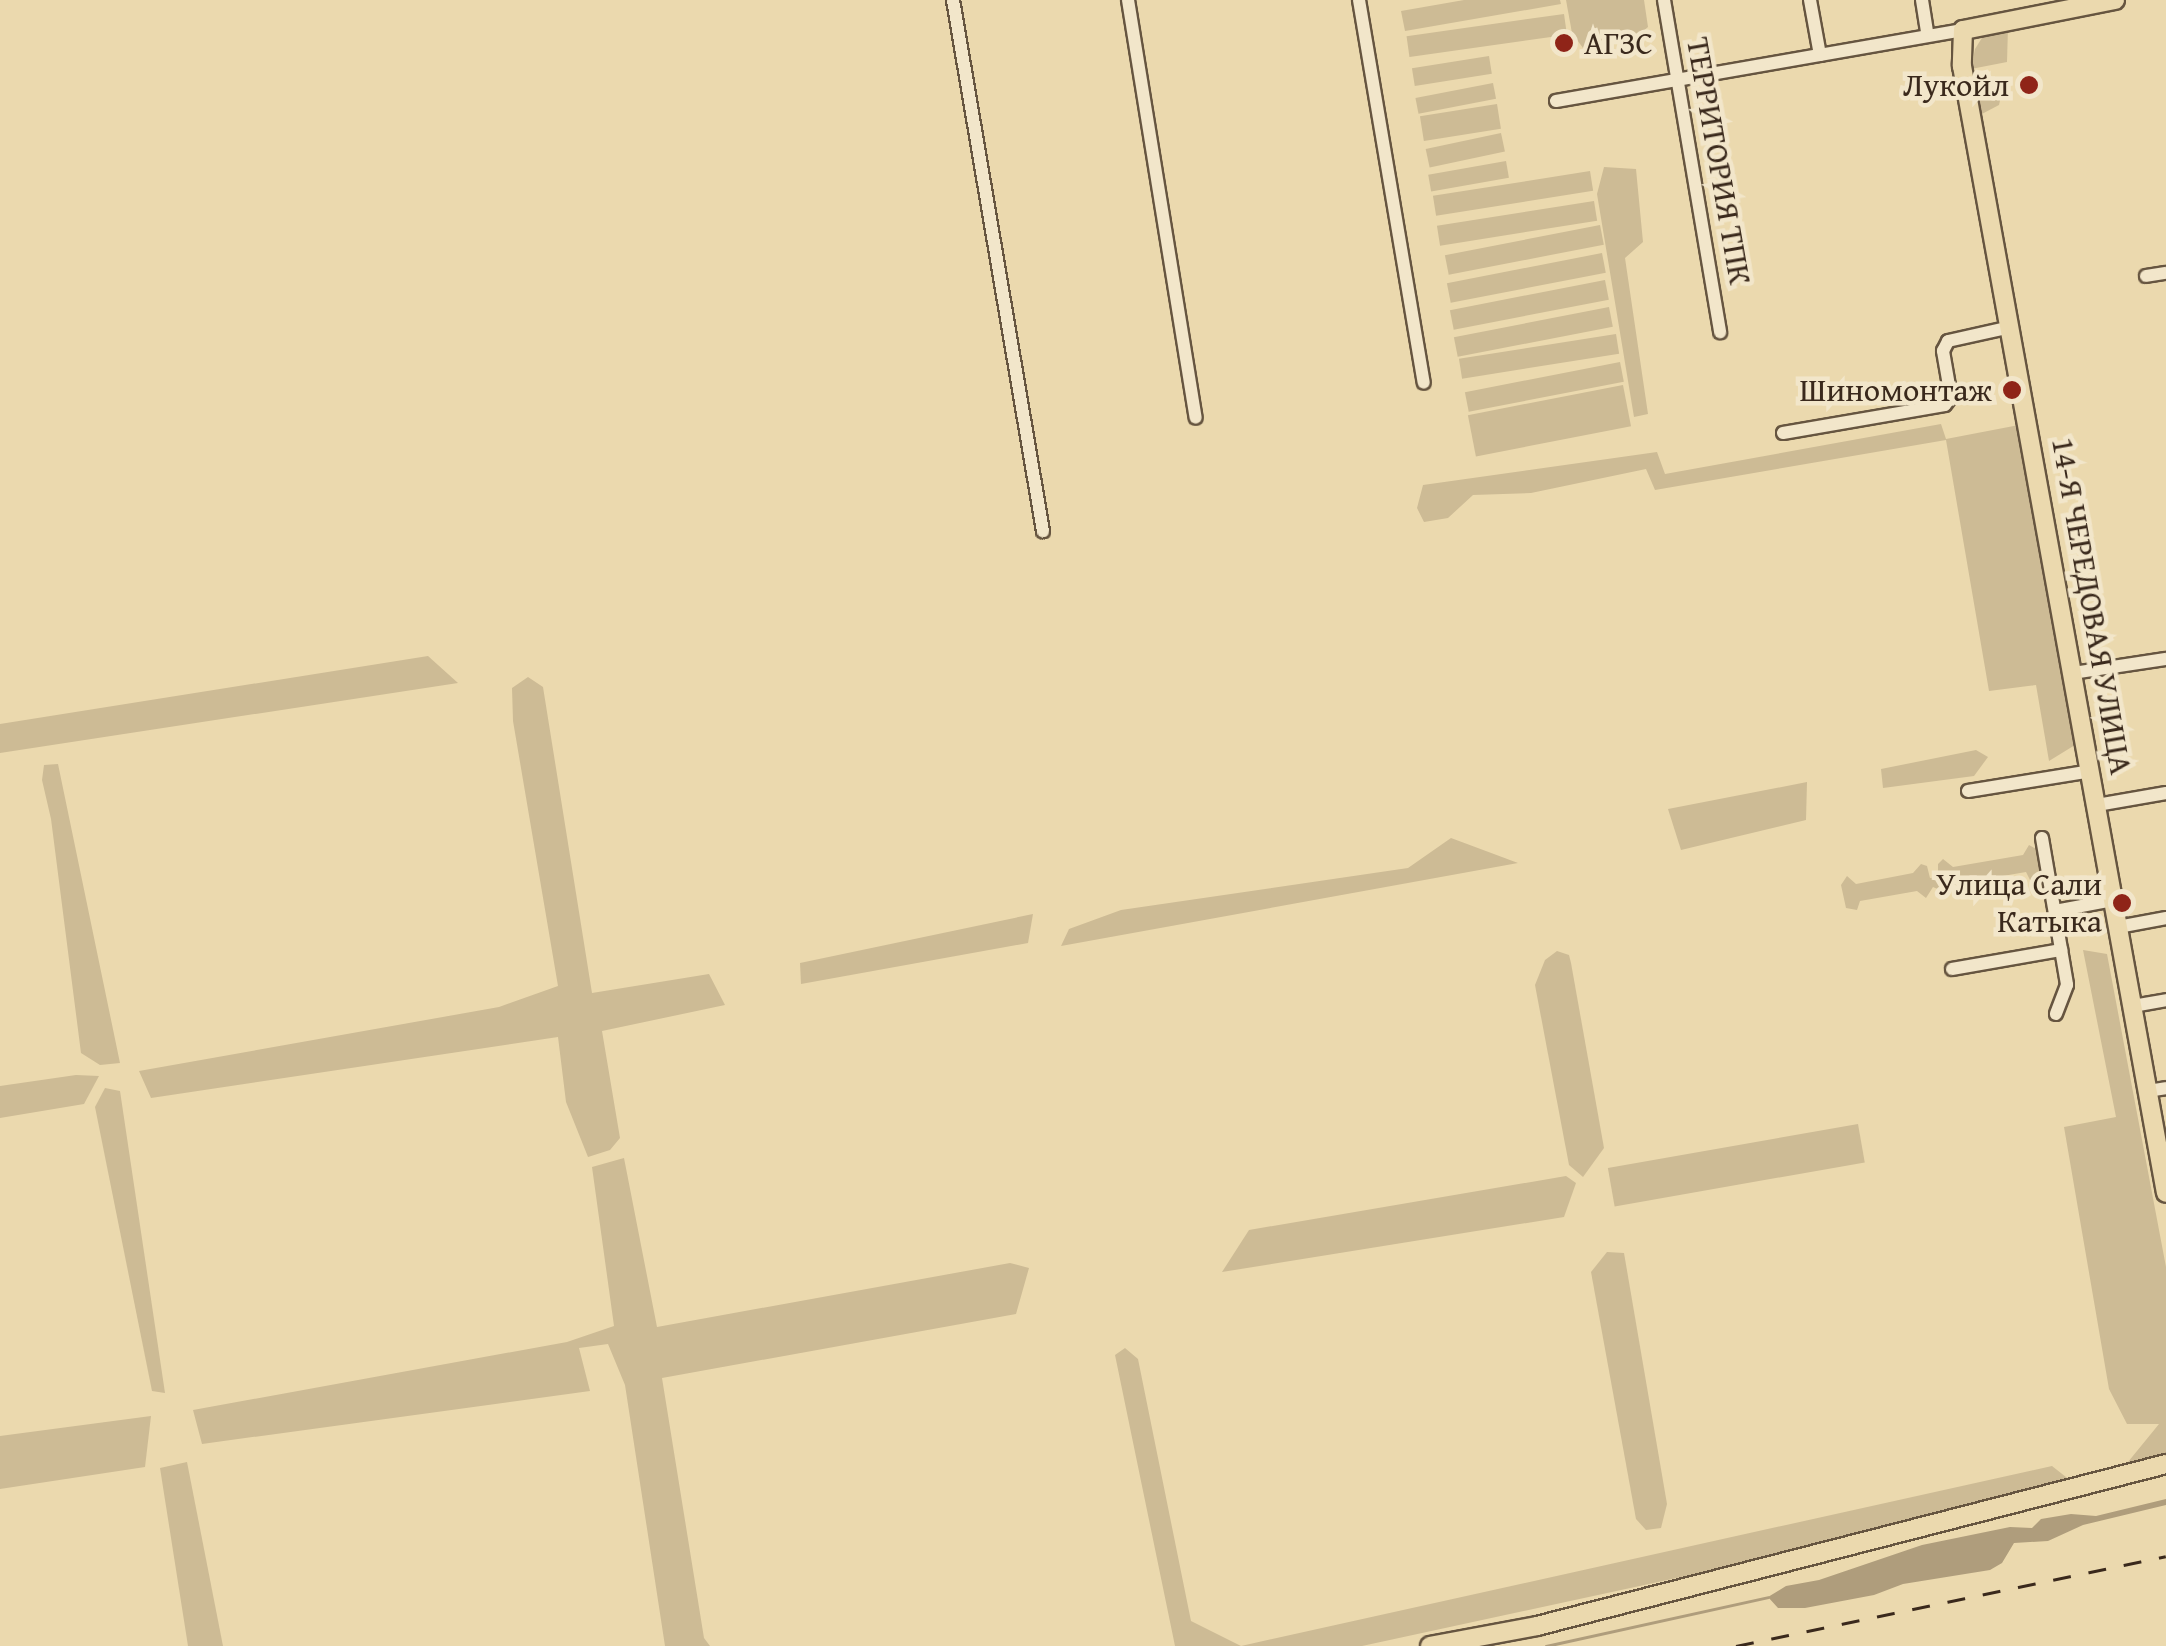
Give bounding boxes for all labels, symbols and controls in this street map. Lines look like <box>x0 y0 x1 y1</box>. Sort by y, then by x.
place label: АГЗС <box>1584 24 1653 62</box>
marker: АГЗС <box>1553 32 1575 54</box>
street label: ТЕРРИТОРИЯ ТПК <box>1678 34 1760 288</box>
place label: Лукойл <box>1903 66 2009 104</box>
marker: Лукойл <box>2018 74 2040 96</box>
place label: Шиномонтаж <box>1799 371 1992 409</box>
marker: Шиномонтаж <box>2001 379 2023 401</box>
street label: 14-Я ЧЕРЕДОВАЯ УЛИЦА <box>2043 435 2141 777</box>
place label: Улица Сали Катыка <box>1936 866 2102 941</box>
marker: Улица Сали Катыка <box>2111 892 2133 914</box>

